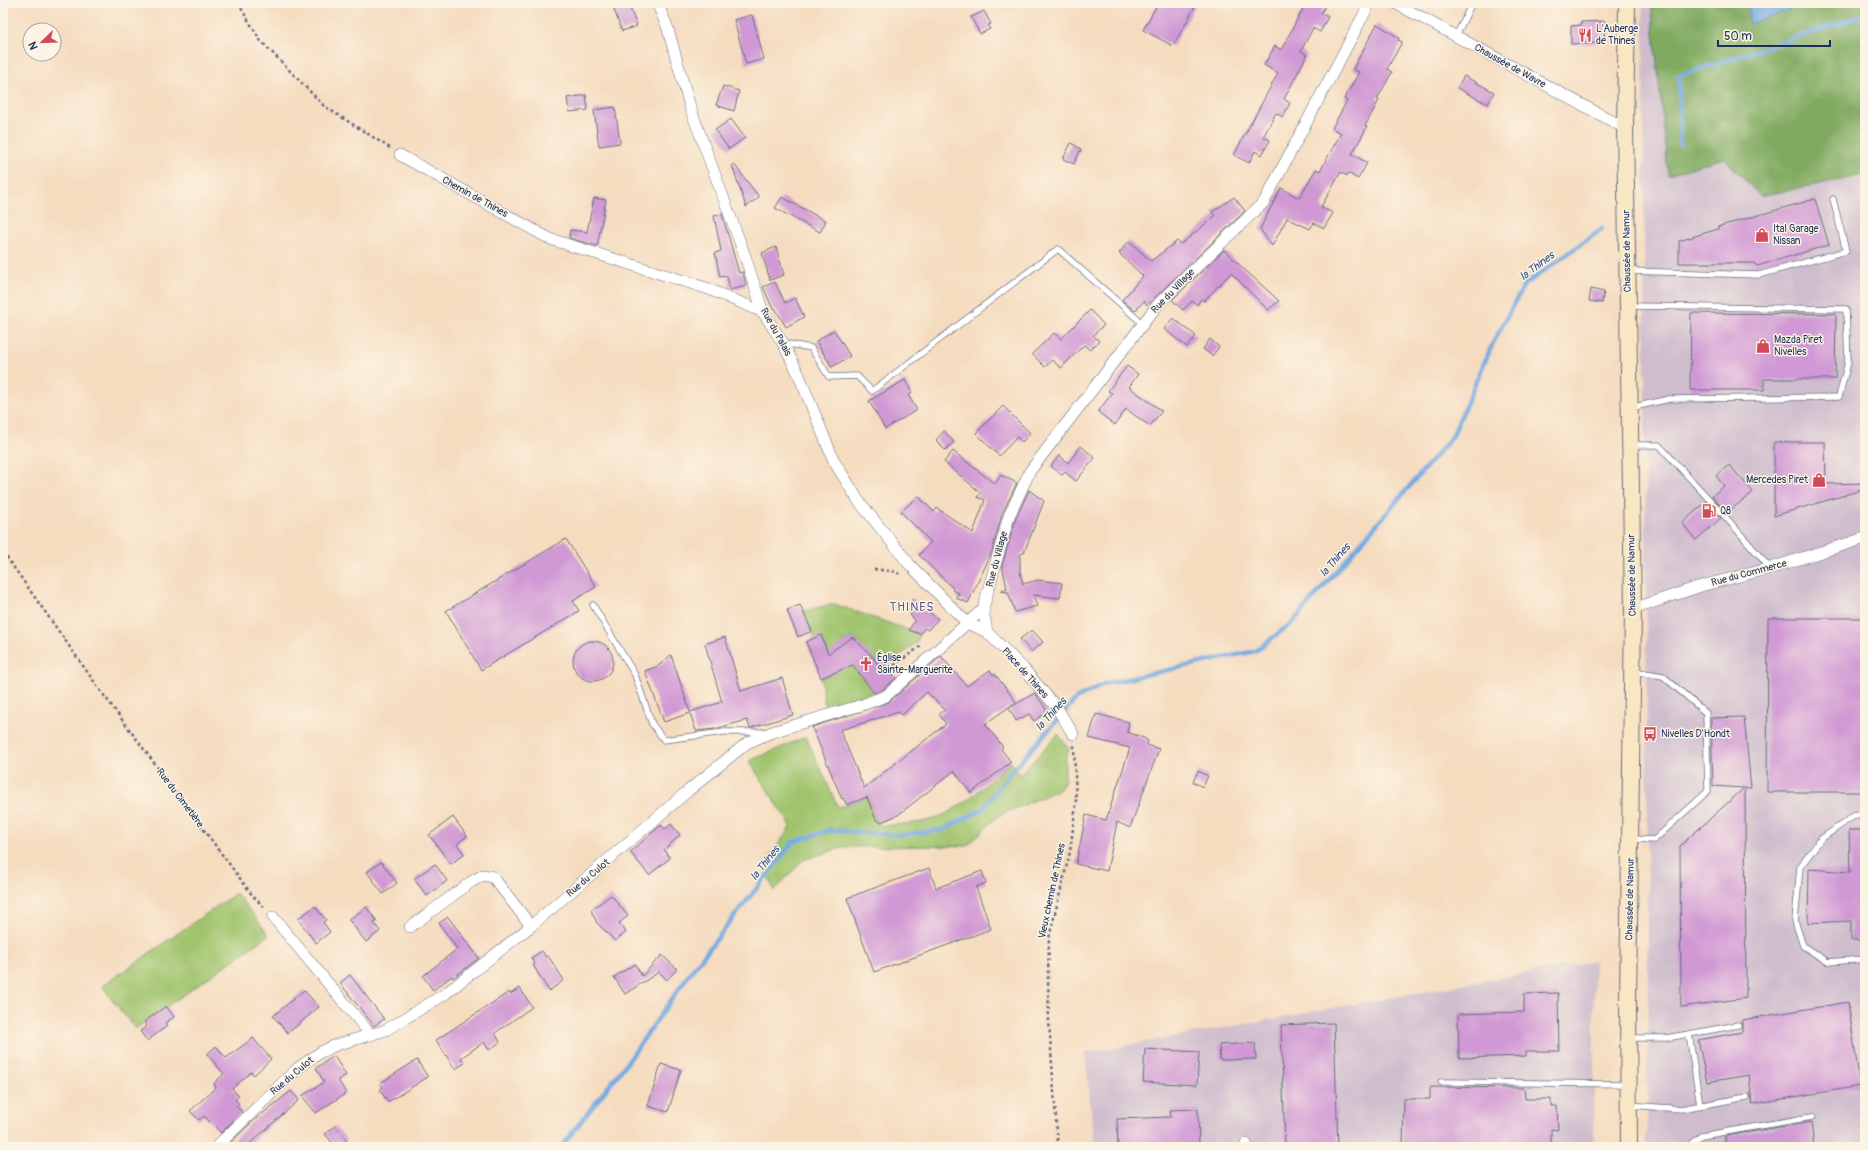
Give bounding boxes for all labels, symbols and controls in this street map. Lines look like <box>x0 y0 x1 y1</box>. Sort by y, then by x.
north arrow <box>22 22 62 62</box>
scale bar <box>1718 22 1830 48</box>
place label: L'Auberge de Thines <box>1596 23 1638 47</box>
restaurant icon: L'Auberge de Thines <box>1577 27 1593 43</box>
text: 50 m <box>1724 29 1752 44</box>
text: N <box>26 39 41 52</box>
street label: Chaussée de Wavre <box>1472 41 1548 91</box>
street label: Chemin de Thines <box>440 174 510 220</box>
street label: Chaussée de Namur <box>1620 209 1634 292</box>
place label: Ital Garage Nissan <box>1773 223 1819 247</box>
shop icon: Ital Garage Nissan <box>1754 227 1770 243</box>
water label: la Thines <box>1517 248 1558 283</box>
street label: Rue du Village <box>1149 266 1197 316</box>
street label: Rue du Palais <box>758 306 794 359</box>
place label: Mazda Piret Nivelles <box>1774 334 1823 358</box>
shop icon: Mazda Piret Nivelles <box>1755 338 1771 354</box>
shop icon: Mercedes Piret <box>1811 472 1827 488</box>
place label: Mercedes Piret <box>1746 474 1809 486</box>
fuel station icon: Q8 <box>1701 503 1717 519</box>
place label: Q8 <box>1720 505 1731 517</box>
street label: Rue du Village <box>984 530 1010 588</box>
street label: Chaussée de Namur <box>1625 533 1639 616</box>
water label: la Thines <box>1317 540 1354 579</box>
street label: Rue du Commerce <box>1710 557 1788 589</box>
district label: THINES <box>890 600 935 615</box>
street label: Place de Thines <box>999 645 1051 701</box>
place label: Église Sainte-Marguerite <box>877 651 953 676</box>
church icon: Église Sainte-Marguerite <box>858 656 874 672</box>
water label: la Thines <box>1033 694 1070 733</box>
bus stop icon: Nivelles D'Hondt <box>1642 726 1658 742</box>
place label: Nivelles D'Hondt <box>1661 728 1731 740</box>
street label: Rue du Cimetière <box>154 766 206 830</box>
water label: la Thines <box>748 842 783 883</box>
street label: Vieux chemin de Thines <box>1036 842 1068 940</box>
street label: Rue du Culot <box>564 856 613 900</box>
street label: Chaussée de Namur <box>1623 857 1637 940</box>
street label: Rue du Culot <box>268 1054 317 1098</box>

